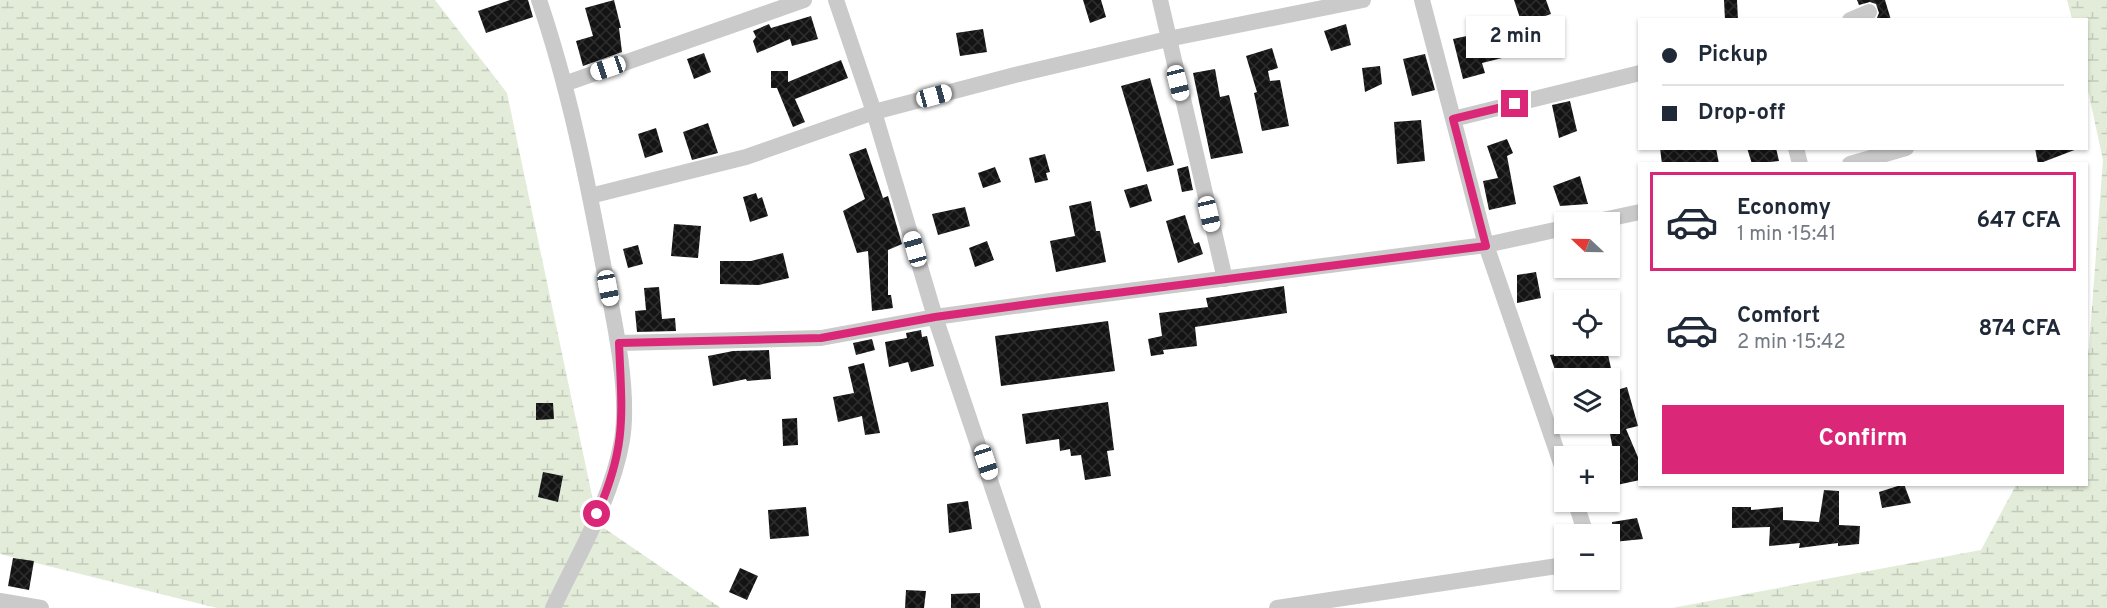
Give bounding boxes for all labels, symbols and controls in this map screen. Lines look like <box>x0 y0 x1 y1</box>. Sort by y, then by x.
callout: 2 min <box>1466 17 1564 59</box>
text: 2 min <box>1489 24 1542 50</box>
text: Pickup <box>1698 42 1768 69</box>
car <box>588 54 628 82</box>
car <box>1165 63 1191 103</box>
car <box>914 83 954 109</box>
route end <box>1501 90 1528 117</box>
text: Drop-off <box>1698 100 1785 127</box>
car <box>1196 194 1222 234</box>
icon: car <box>1665 195 1719 249</box>
text: Economy <box>1737 195 1831 222</box>
text: 647 CFA <box>1977 208 2061 235</box>
north arrow <box>1554 212 1620 278</box>
map controls <box>1554 212 1620 590</box>
text: 1 min · 15:41 <box>1737 222 1836 248</box>
car <box>901 229 929 269</box>
car <box>596 269 620 307</box>
button: locate <box>1554 290 1620 356</box>
icon: car <box>1665 303 1719 357</box>
text: Comfort <box>1737 303 1820 330</box>
text: 874 CFA <box>1979 316 2061 343</box>
text: 2 min · 15:42 <box>1737 330 1846 356</box>
button: layers <box>1554 368 1620 434</box>
button: Confirm <box>1662 405 2064 474</box>
car <box>972 442 1000 482</box>
button: + <box>1554 446 1620 512</box>
route start <box>583 500 610 527</box>
button: − <box>1554 524 1620 590</box>

